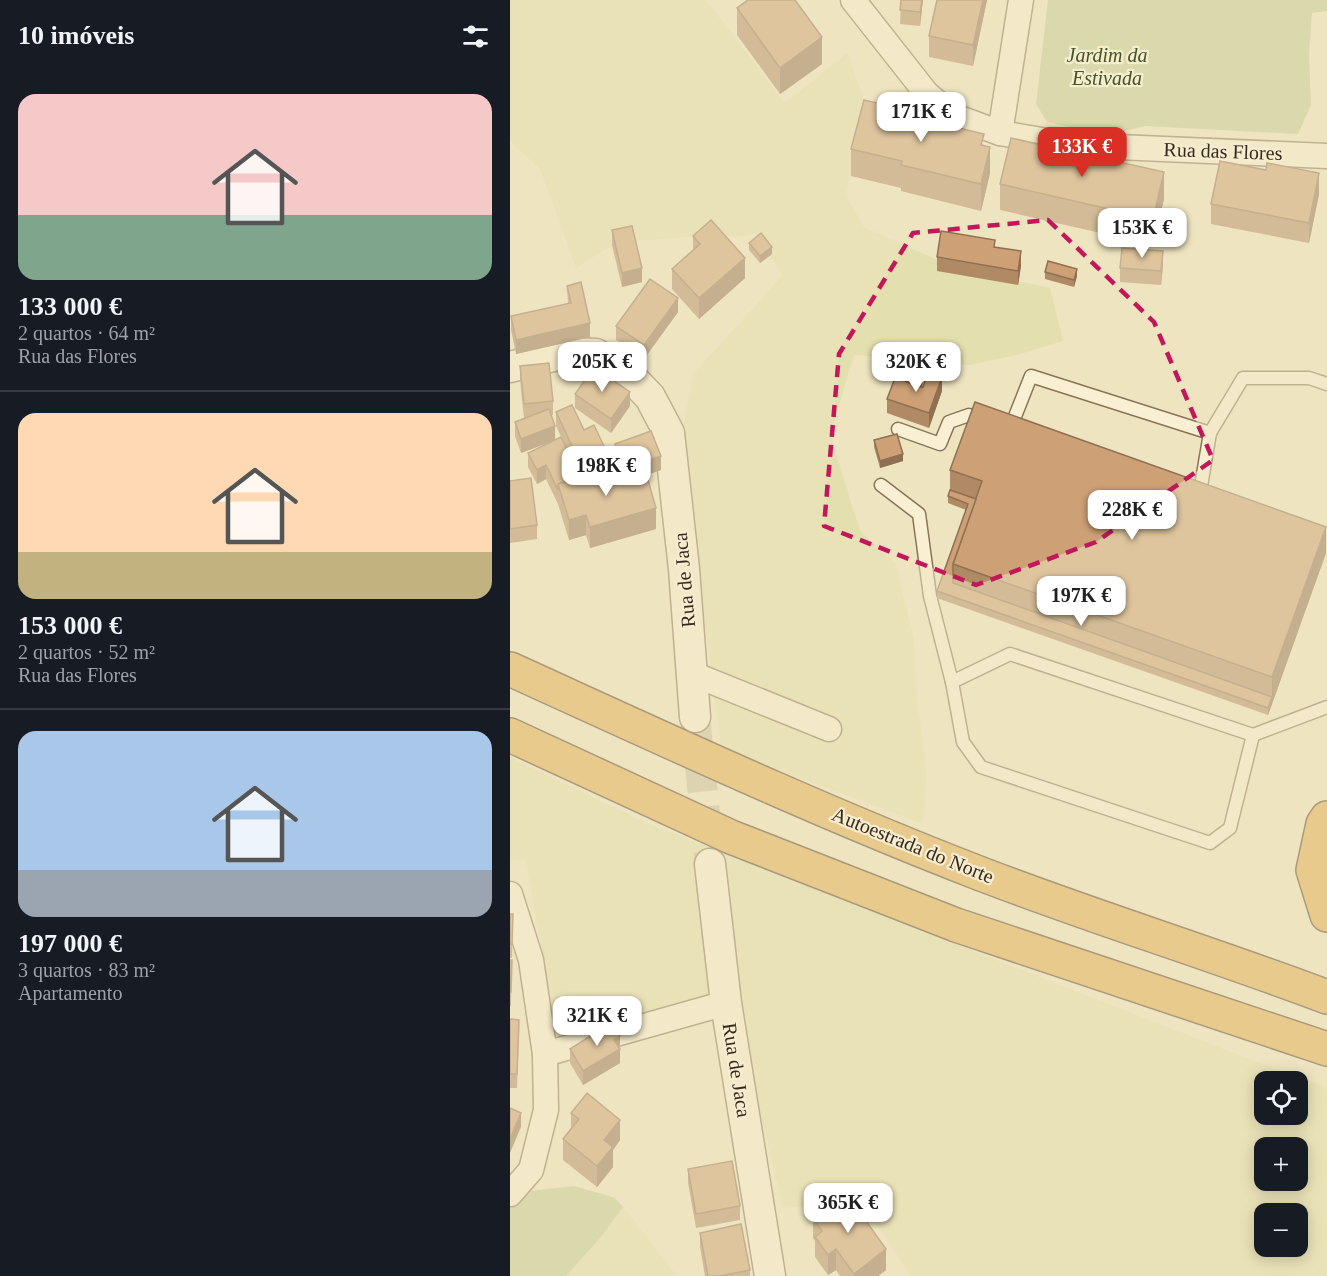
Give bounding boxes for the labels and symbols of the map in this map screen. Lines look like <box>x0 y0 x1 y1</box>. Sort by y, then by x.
park label: Jardim da Estivada <box>1067 44 1147 89</box>
pin: 171K € <box>872 92 970 143</box>
pin: 133K € <box>1033 127 1131 178</box>
street label: Rua das Flores <box>1163 138 1283 164</box>
pin: 153K € <box>1093 208 1191 259</box>
pin: 205K € <box>553 342 651 393</box>
pin: 320K € <box>867 342 965 393</box>
pin: 198K € <box>557 446 655 497</box>
pin: 228K € <box>1083 490 1181 541</box>
street label: Rua de Jaca <box>669 531 699 629</box>
pin: 197K € <box>1032 576 1130 627</box>
street label: Autoestrada do Norte <box>829 803 997 887</box>
pin: 321K € <box>548 996 646 1047</box>
street label: Rua de Jaca <box>719 1021 755 1119</box>
pin: 365K € <box>799 1183 897 1234</box>

